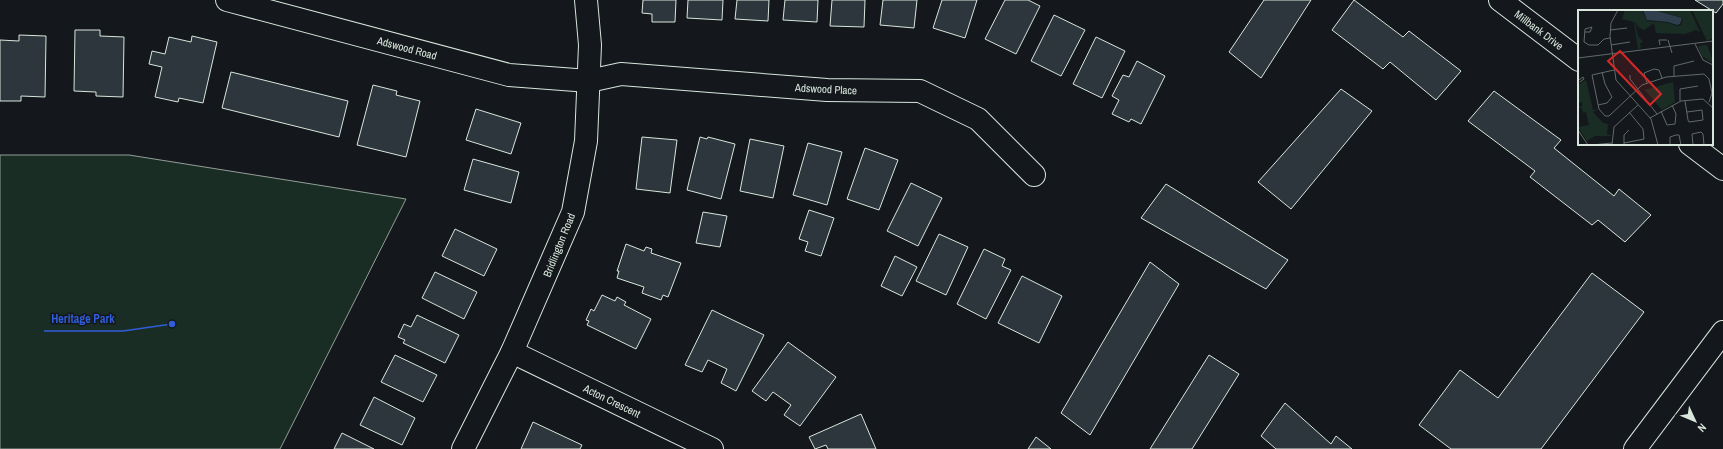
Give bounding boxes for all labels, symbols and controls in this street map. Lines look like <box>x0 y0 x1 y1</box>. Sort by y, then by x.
street label: Millbank Drive <box>1512 7 1566 53</box>
inset map <box>1578 10 1713 145</box>
street label: Adswood Road <box>375 33 438 63</box>
street label: Adswood Place <box>794 80 857 98</box>
street label: Bridlington Road <box>540 211 578 279</box>
callout: Heritage Park <box>44 307 123 331</box>
text: Heritage Park <box>51 311 115 327</box>
street label: Acton Crescent <box>580 381 643 421</box>
north arrow <box>1675 401 1715 441</box>
text: N <box>1695 421 1709 435</box>

